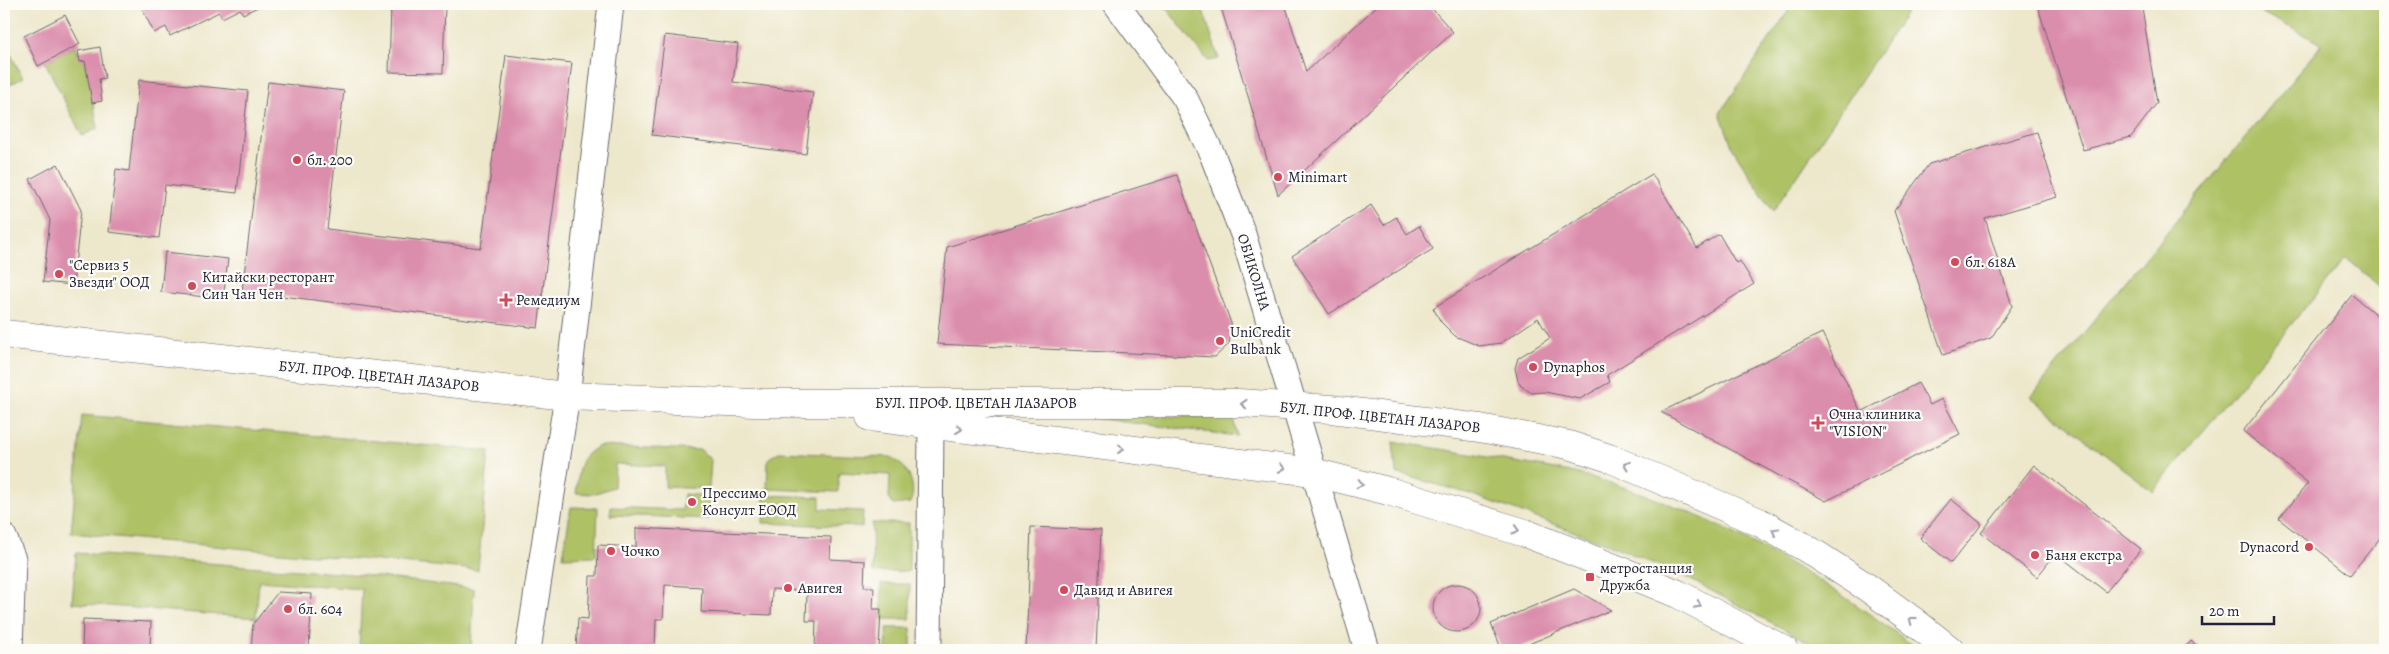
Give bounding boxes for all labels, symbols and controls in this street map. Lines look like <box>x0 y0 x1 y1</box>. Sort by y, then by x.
place label: бл. 200 <box>307 150 353 170</box>
marker: бл. 200 <box>291 154 303 166</box>
place label: Minimart <box>1288 167 1347 187</box>
marker: Minimart <box>1272 171 1284 183</box>
street label: ОБИКОЛНА <box>1233 231 1275 313</box>
place label: бл. 618А <box>1965 252 2016 272</box>
place label: "Сервиз 5 Звезди" ООД <box>69 255 150 292</box>
marker: бл. 618А <box>1949 256 1961 268</box>
place label: Китайски ресторант Син Чан Чен <box>202 267 335 304</box>
marker: "Сервиз 5 Звезди" ООД <box>53 268 65 280</box>
marker: Китайски ресторант Син Чан Чен <box>186 280 198 292</box>
place label: Ремедиум <box>516 290 580 310</box>
marker: Ремедиум <box>500 294 512 306</box>
place label: UniCredit Bulbank <box>1230 322 1291 359</box>
marker: UniCredit Bulbank <box>1214 335 1226 347</box>
street label: БУЛ. ПРОФ. ЦВЕТАН ЛАЗАРОВ <box>277 355 481 397</box>
place label: Dynaphos <box>1543 357 1605 377</box>
marker: Dynaphos <box>1527 361 1539 373</box>
street label: БУЛ. ПРОФ. ЦВЕТАН ЛАЗАРОВ <box>875 393 1077 413</box>
street label: БУЛ. ПРОФ. ЦВЕТАН ЛАЗАРОВ <box>1278 396 1482 438</box>
one-way arrow <box>1240 398 1248 409</box>
place label: Очна клиника "VISION" <box>1829 404 1921 441</box>
marker: Очна клиника "VISION" <box>1811 416 1825 430</box>
one-way arrow <box>956 423 964 434</box>
one-way arrow <box>1117 443 1125 454</box>
one-way arrow <box>1623 461 1632 471</box>
one-way arrow <box>1278 462 1286 473</box>
one-way arrow <box>1356 478 1365 489</box>
place label: Прессимо Консулт ЕООД <box>702 483 796 520</box>
marker: Прессимо Консулт ЕООД <box>686 496 698 508</box>
one-way arrow <box>1511 524 1519 534</box>
one-way arrow <box>1772 527 1781 537</box>
place label: Dynacord <box>2239 537 2300 557</box>
place label: Чочко <box>621 541 660 561</box>
marker: Dynacord <box>2303 541 2315 553</box>
marker: Чочко <box>605 545 617 557</box>
place label: Баня екстра <box>2045 545 2122 565</box>
marker: Баня екстра <box>2029 549 2041 561</box>
place label: метростанция Дружба <box>1600 558 1692 595</box>
marker: метростанция Дружба <box>1584 571 1596 583</box>
place label: Авигея <box>797 578 842 598</box>
place label: Давид и Авигея <box>1074 580 1173 600</box>
marker: Авигея <box>782 582 794 594</box>
marker: Давид и Авигея <box>1058 584 1070 596</box>
scale bar <box>2202 594 2274 626</box>
place label: бл. 604 <box>298 599 343 619</box>
one-way arrow <box>1693 599 1702 609</box>
text: 20 m <box>2209 601 2240 621</box>
marker: бл. 604 <box>282 603 294 615</box>
one-way arrow <box>1909 617 1918 625</box>

